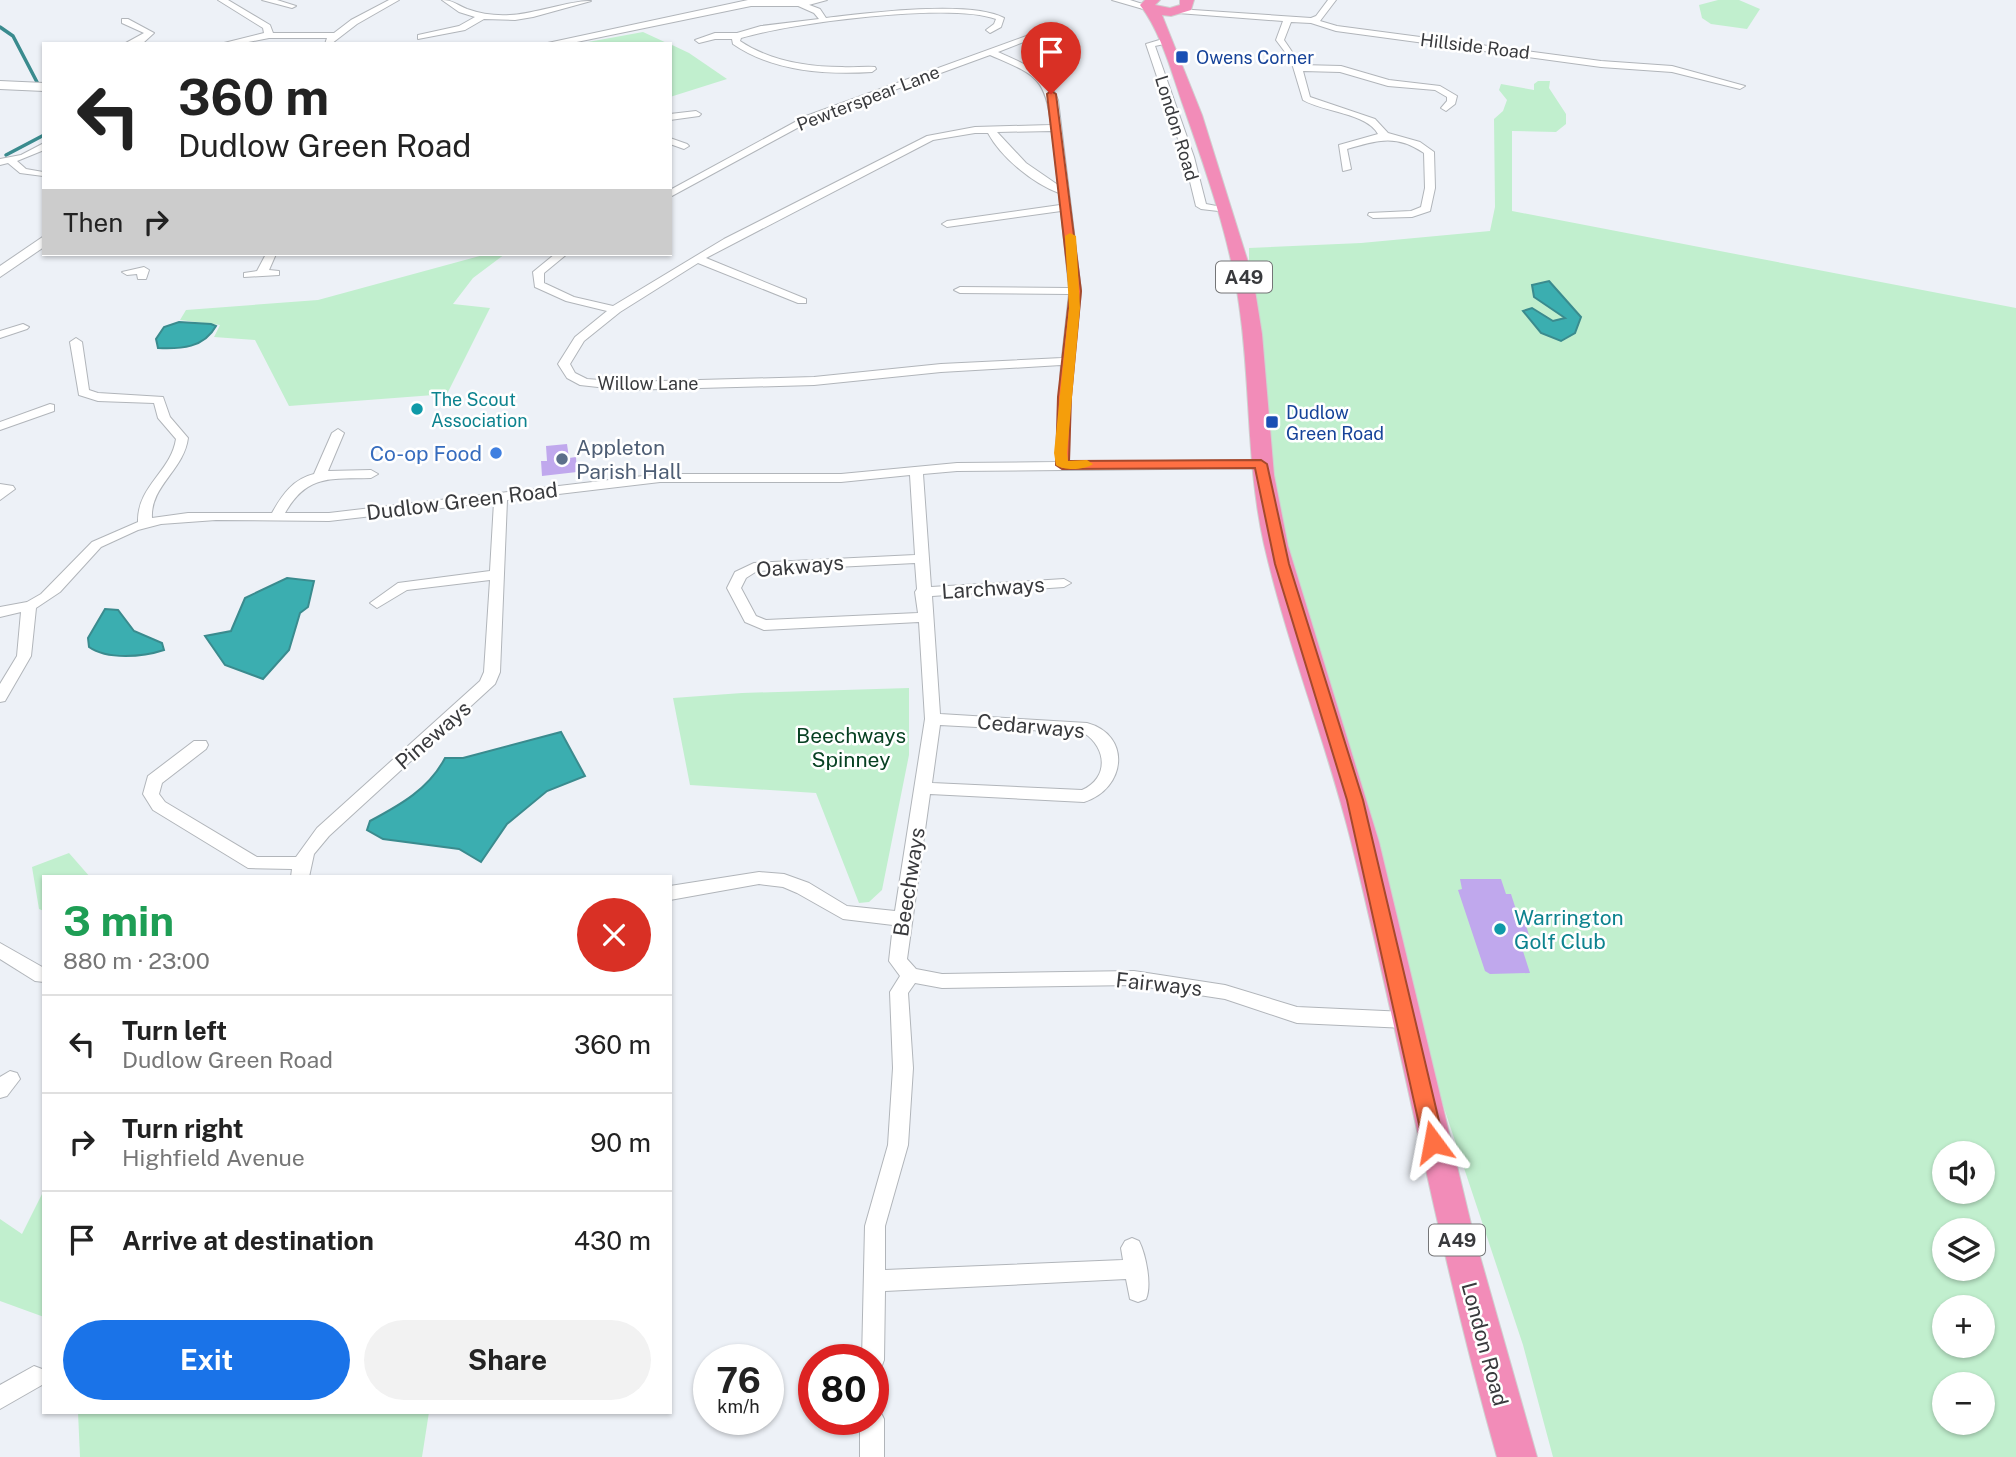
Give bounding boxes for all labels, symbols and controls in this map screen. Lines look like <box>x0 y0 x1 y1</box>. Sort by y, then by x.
pin <box>1021 22 1081 94</box>
street label: Hillside Road <box>1419 29 1531 63</box>
icon: arrive <box>1032 33 1070 71</box>
place label: Owens Corner <box>1196 47 1314 68</box>
marker: Owens Corner <box>1174 49 1190 65</box>
street label: Pewterspear Lane <box>794 61 942 135</box>
text: 360 m <box>178 68 329 126</box>
icon: left <box>63 70 154 161</box>
street label: London Road <box>1151 73 1203 183</box>
text: Dudlow Green Road <box>178 127 471 164</box>
icon: right <box>137 203 175 241</box>
text: Then <box>63 207 123 238</box>
road number: A49 <box>1216 262 1272 292</box>
street label: Willow Lane <box>598 373 698 394</box>
place label: The Scout Association <box>431 389 528 431</box>
marker: The Scout Association <box>409 401 425 417</box>
place label: Dudlow Green Road <box>1286 402 1384 444</box>
marker: Dudlow Green Road <box>1264 414 1280 430</box>
place label: Appleton Parish Hall <box>576 435 682 484</box>
place label: Co-op Food <box>370 441 482 466</box>
marker: Co-op Food <box>488 445 504 461</box>
marker: Appleton Parish Hall <box>554 451 570 467</box>
street label: Dudlow Green Road <box>365 477 559 525</box>
street label: Oakways <box>755 550 845 582</box>
street label: Larchways <box>940 572 1046 604</box>
street label: Pineways <box>390 696 476 774</box>
street label: Cedarways <box>976 709 1086 743</box>
park label: Beechways Spinney <box>796 723 906 772</box>
street label: Beechways <box>888 826 930 938</box>
text: 3 min <box>63 896 174 945</box>
button: close <box>577 898 651 972</box>
place label: Warrington Golf Club <box>1514 905 1624 954</box>
marker: Warrington Golf Club <box>1492 921 1508 937</box>
text: 880 m · 23:00 <box>63 947 210 974</box>
street label: Fairways <box>1115 967 1203 1001</box>
text: Turn left <box>122 1015 227 1046</box>
icon: left <box>63 1025 101 1063</box>
text: 360 m <box>574 1029 651 1060</box>
text: Dudlow Green Road <box>122 1046 333 1073</box>
position arrow <box>1396 1105 1470 1179</box>
text: Turn right <box>122 1113 244 1144</box>
icon: right <box>63 1123 101 1161</box>
text: 90 m <box>590 1127 651 1158</box>
map controls <box>1932 1141 1995 1435</box>
button: sound <box>1932 1141 1995 1204</box>
text: Highfield Avenue <box>122 1144 305 1171</box>
button: layers <box>1932 1218 1995 1281</box>
icon: arrive <box>63 1221 101 1259</box>
road number: A49 <box>1429 1224 1485 1256</box>
text: Arrive at destination <box>122 1225 374 1256</box>
text: 430 m <box>574 1225 651 1256</box>
street label: London Road <box>1456 1279 1514 1409</box>
button: + <box>1932 1295 1995 1358</box>
button: Exit <box>63 1320 350 1400</box>
button: Share <box>364 1320 651 1400</box>
speed limit sign: 80 <box>798 1344 889 1435</box>
text: 76 <box>716 1360 761 1401</box>
button: − <box>1932 1372 1995 1435</box>
text: km/h <box>717 1396 760 1417</box>

